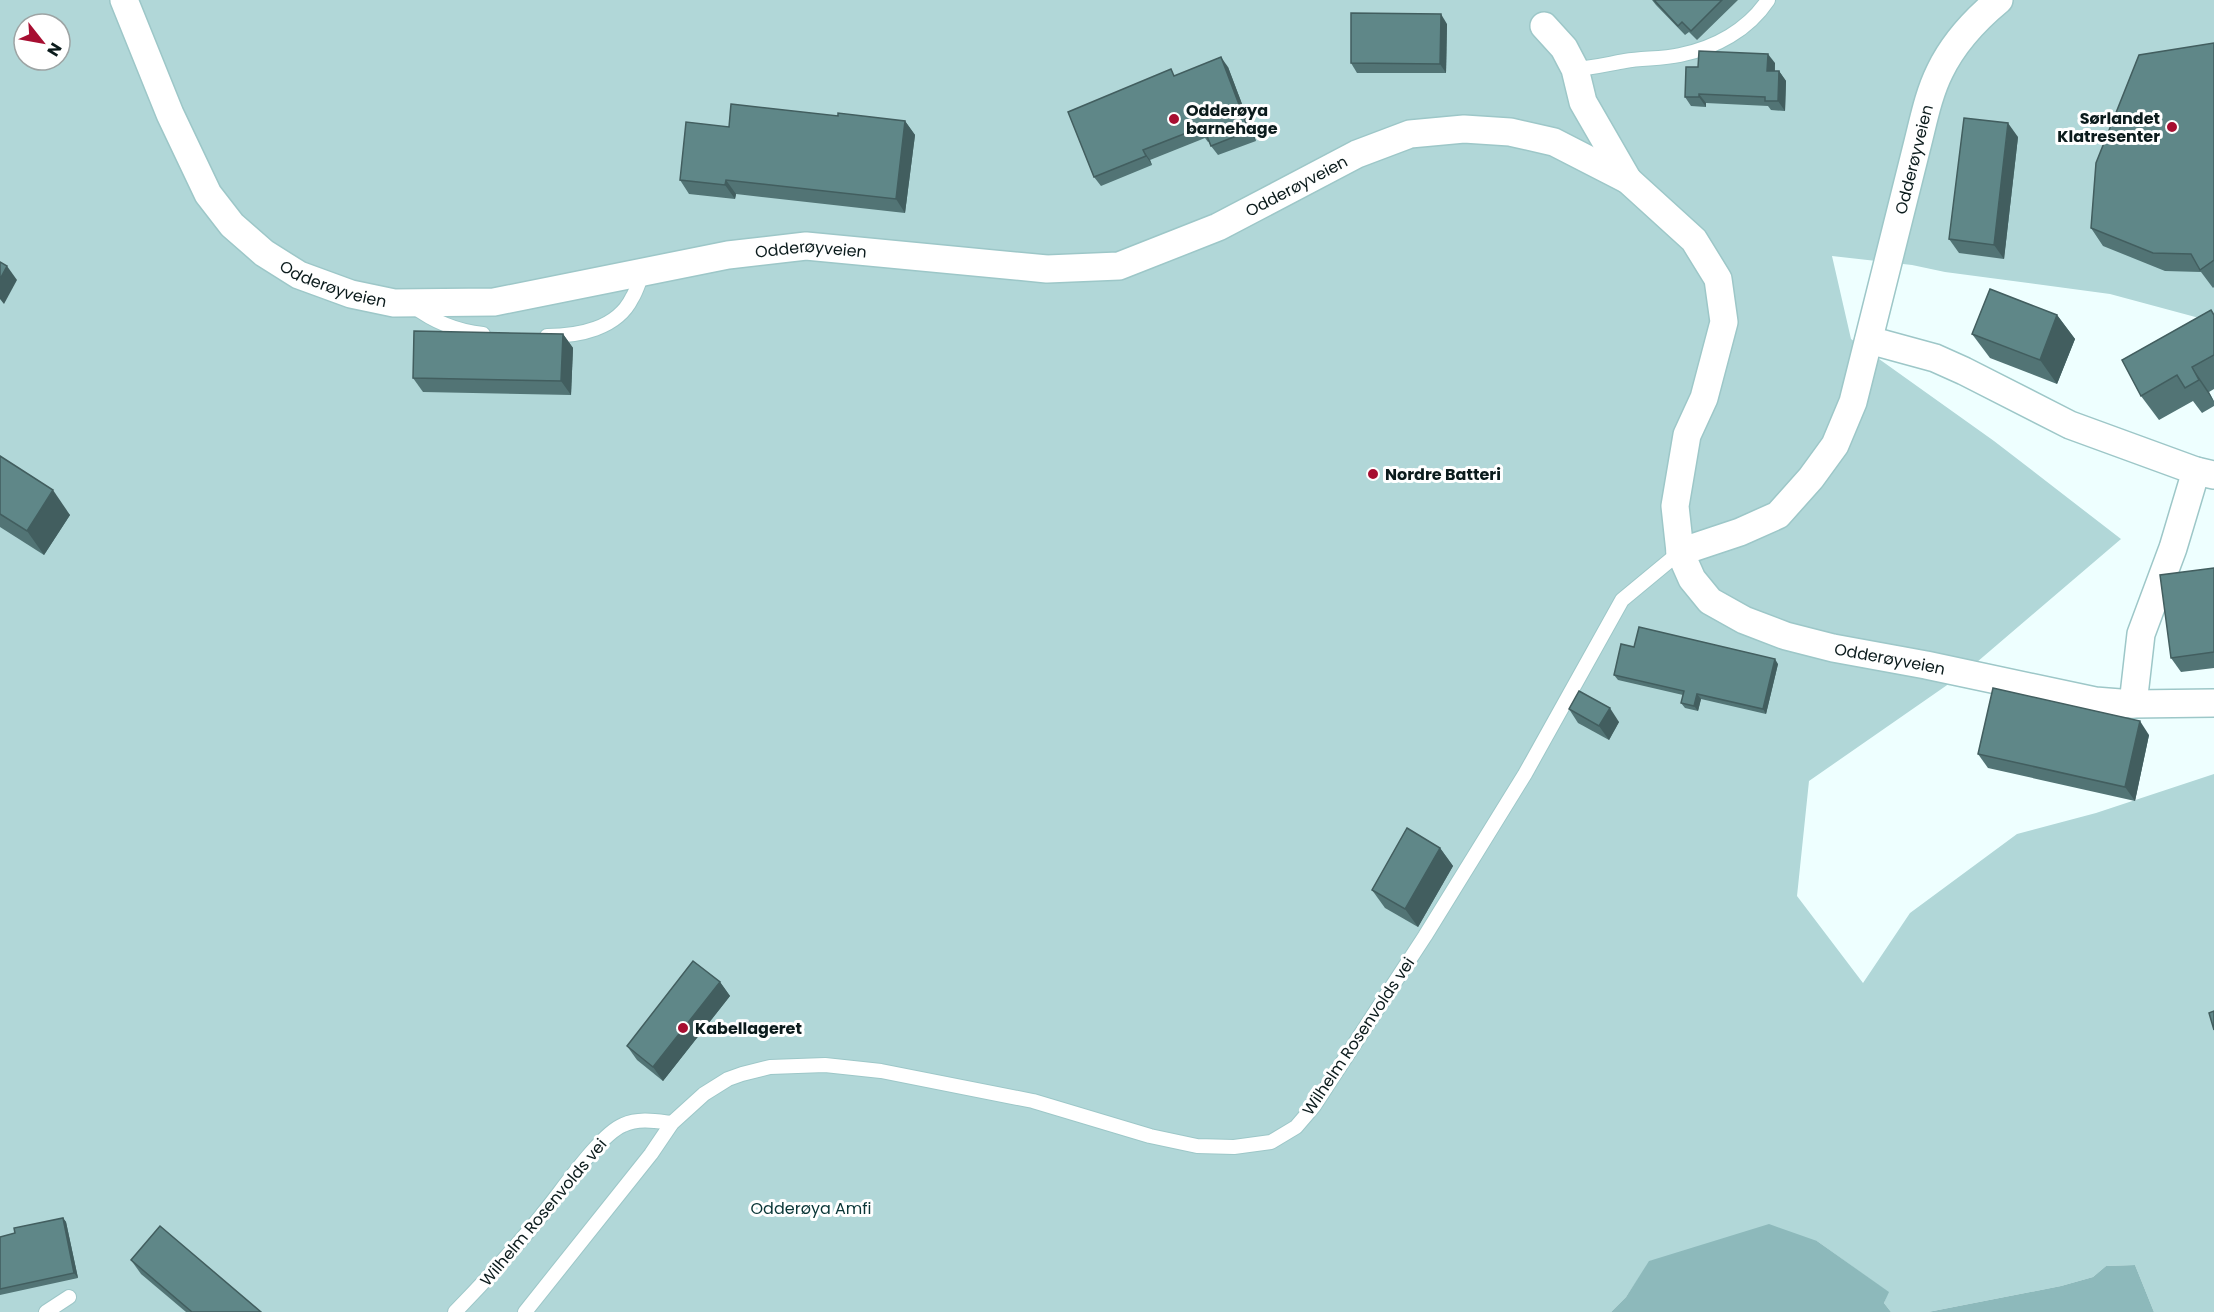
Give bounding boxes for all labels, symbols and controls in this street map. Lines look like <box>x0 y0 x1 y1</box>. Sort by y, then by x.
north arrow <box>12 12 72 72</box>
text: N <box>41 38 67 61</box>
place label: Odderøya barnehage <box>1186 99 1278 140</box>
street label: Odderøyveien <box>1889 102 1939 217</box>
place label: Sørlandet Klatresenter <box>2057 107 2160 148</box>
marker: Odderøya barnehage <box>1167 112 1181 126</box>
marker: Sørlandet Klatresenter <box>2165 120 2179 134</box>
street label: Odderøyveien <box>1241 150 1352 223</box>
street label: Odderøyveien <box>754 235 868 264</box>
street label: Odderøyveien <box>275 255 389 313</box>
place label: Nordre Batteri <box>1385 463 1501 486</box>
marker: Nordre Batteri <box>1366 467 1380 481</box>
street label: Odderøyveien <box>1832 637 1947 681</box>
street label: Wilhelm Rosenvolds vei <box>1297 953 1420 1120</box>
place label: Kabellageret <box>695 1017 802 1040</box>
marker: Kabellageret <box>676 1021 690 1035</box>
street label: Wilhelm Rosenvolds vei <box>475 1134 612 1291</box>
park label: Odderøya Amfi <box>751 1197 871 1220</box>

